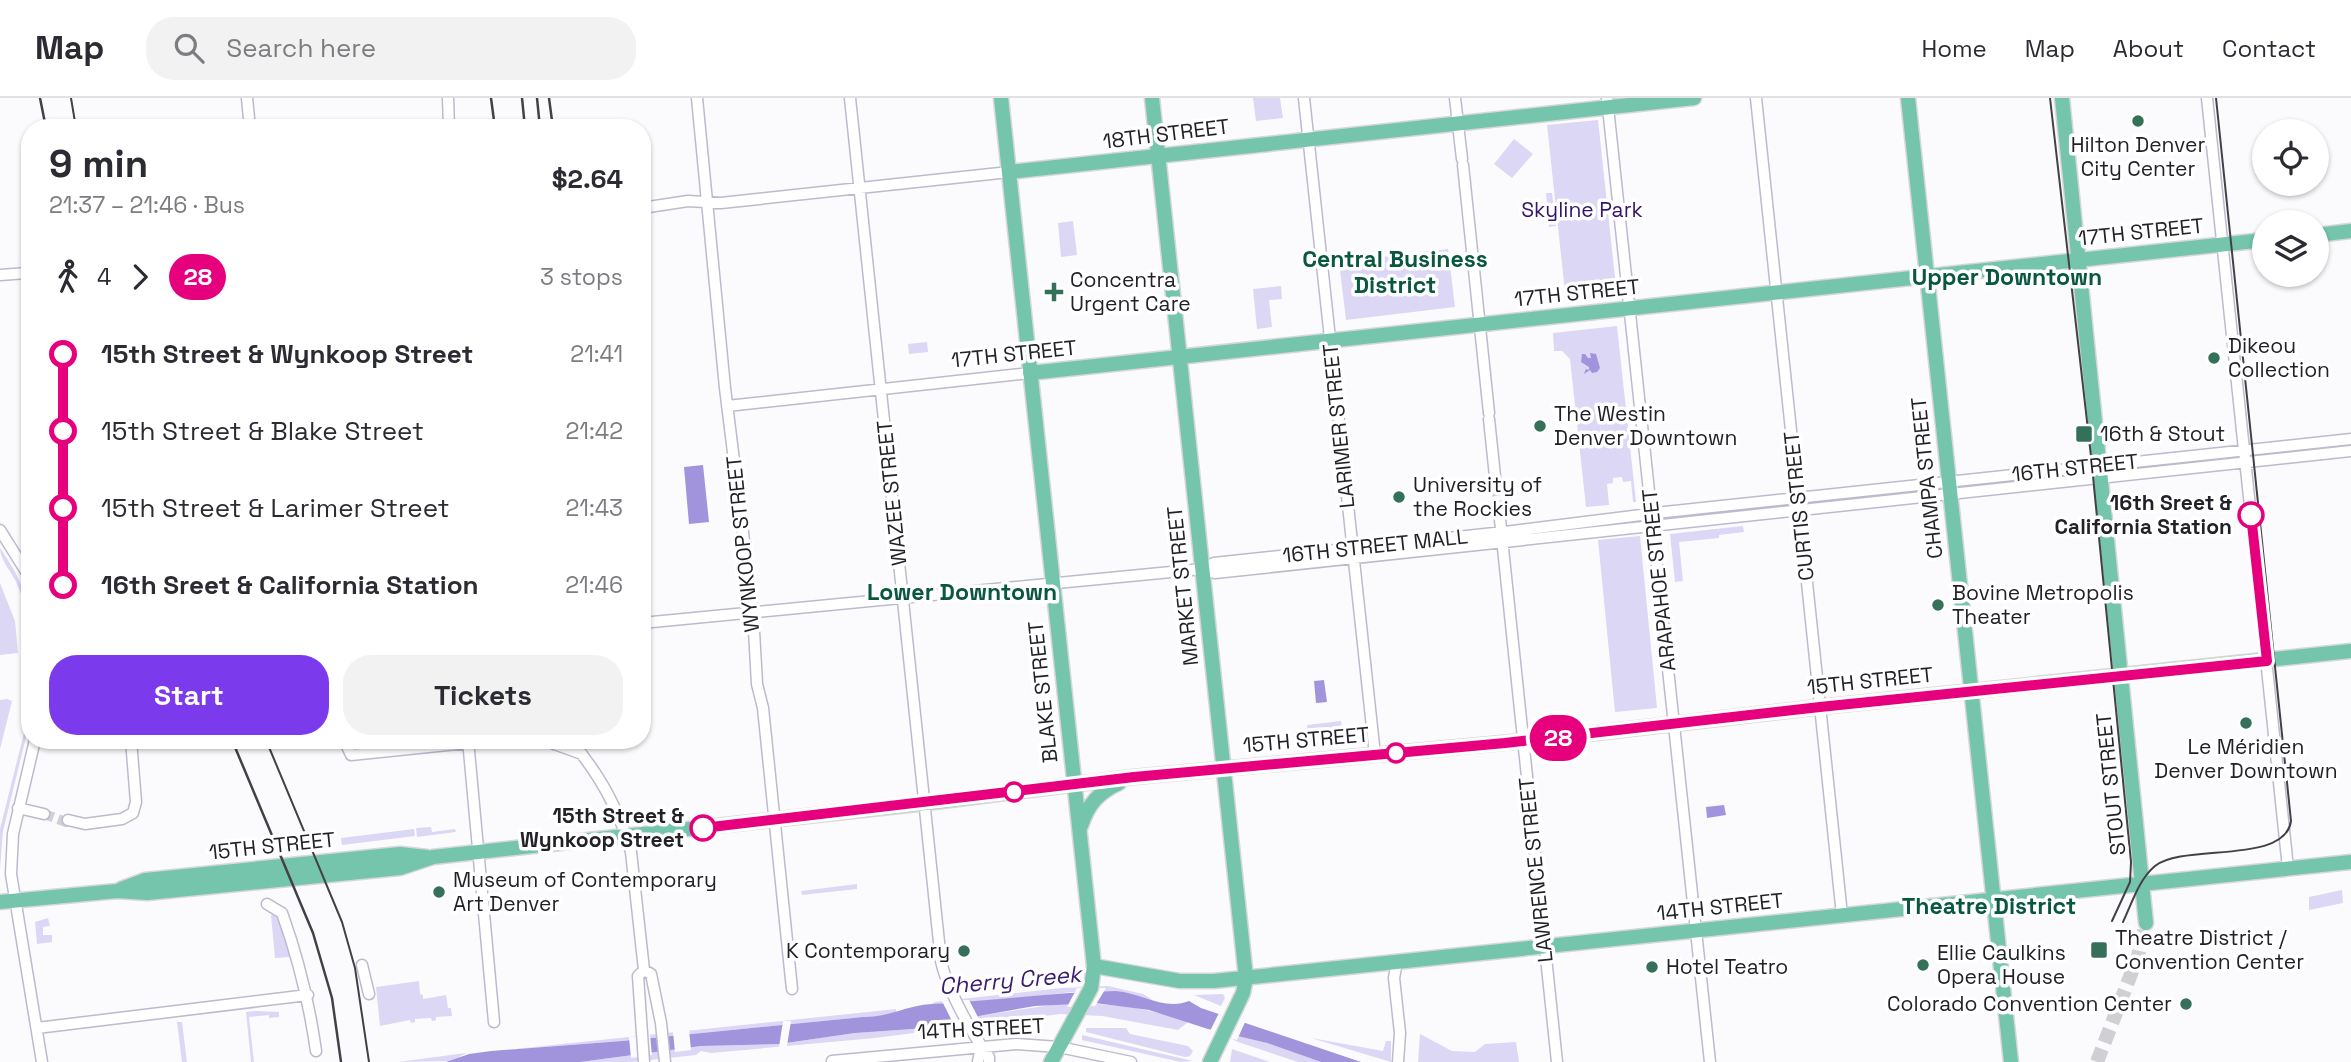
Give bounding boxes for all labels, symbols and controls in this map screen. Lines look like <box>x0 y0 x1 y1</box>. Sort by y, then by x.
search box <box>146 17 636 80</box>
text: Map <box>35 27 104 69</box>
icon: search <box>170 29 208 67</box>
text: Search here <box>226 31 376 65</box>
text: Home <box>1921 33 1987 64</box>
text: Map <box>2025 33 2075 64</box>
text: About <box>2113 33 2184 64</box>
text: Contact <box>2222 33 2316 64</box>
street label: 18TH STREET <box>1101 112 1231 155</box>
marker: Hilton Denver City Center <box>2130 113 2146 129</box>
map controls <box>2252 119 2329 287</box>
button: locate <box>2252 119 2329 196</box>
place label: Hilton Denver City Center <box>2071 131 2205 182</box>
text: 9 min <box>49 140 148 188</box>
text: $2.64 <box>552 162 623 196</box>
text: 21:37 – 21:46 · Bus <box>49 190 245 220</box>
park label: Skyline Park <box>1521 196 1643 223</box>
button: layers <box>2252 210 2329 287</box>
street label: 17TH STREET <box>2077 211 2205 252</box>
district label: Central Business District <box>1302 244 1488 300</box>
icon: walk <box>49 258 87 296</box>
icon: forward <box>121 258 159 296</box>
text: 28 <box>183 261 212 292</box>
text: 4 <box>97 262 111 292</box>
text: 3 stops <box>540 262 623 292</box>
district label: Upper Downtown <box>1912 262 2102 292</box>
place label: Concentra Urgent Care <box>1070 266 1191 317</box>
street label: 17TH STREET <box>1513 272 1641 313</box>
marker: Concentra Urgent Care <box>1044 282 1064 302</box>
place label: Dikeou Collection <box>2228 332 2330 383</box>
street label: 17TH STREET <box>950 333 1078 374</box>
text: 15th Street & Wynkoop Street <box>101 337 473 371</box>
text: 21:41 <box>570 339 623 369</box>
street label: LARIMER STREET <box>1316 342 1361 510</box>
marker: Dikeou Collection <box>2206 350 2222 366</box>
street label: CHAMPA STREET <box>1905 396 1948 560</box>
place label: The Westin Denver Downtown <box>1554 400 1737 451</box>
text: 15th Street & Blake Street <box>101 414 424 448</box>
text: 21:42 <box>565 416 623 446</box>
marker: The Westin Denver Downtown <box>1532 418 1548 434</box>
street label: WAZEE STREET <box>870 419 913 567</box>
place label: 16th & Stout <box>2100 420 2225 447</box>
marker: 16th & Stout <box>2074 424 2094 444</box>
street label: CURTIS STREET <box>1777 430 1820 582</box>
street label: 16TH STREET <box>2010 447 2140 488</box>
street label: WYNKOOP STREET <box>720 455 765 634</box>
place label: University of the Rockies <box>1413 471 1542 522</box>
street label: ARAPAHOE STREET <box>1635 488 1682 673</box>
marker: University of the Rockies <box>1391 489 1407 505</box>
place label: 16th Sreet & California Station <box>2055 489 2233 540</box>
text: 15th Street & Larimer Street <box>101 491 450 525</box>
text: 21:43 <box>565 493 623 523</box>
marker: 16th Sreet & California Station <box>2238 502 2264 528</box>
street label: MARKET STREET <box>1161 505 1204 667</box>
street label: 16TH STREET MALL <box>1281 522 1469 569</box>
text: 16th Sreet & California Station <box>101 568 479 602</box>
text: 21:46 <box>565 570 623 600</box>
district label: Lower Downtown <box>867 577 1057 607</box>
place label: Bovine Metropolis Theater <box>1952 579 2134 630</box>
marker: Bovine Metropolis Theater <box>1930 597 1946 613</box>
street label: BLAKE STREET <box>1022 620 1063 764</box>
button: Start <box>49 655 329 735</box>
button: Tickets <box>343 655 623 735</box>
street label: 15TH STREET <box>1806 660 1934 701</box>
street label: STOUT STREET <box>2090 712 2131 857</box>
line badge: 28 <box>1526 715 1590 761</box>
marker: Le Méridien Denver Downtown <box>2238 715 2254 731</box>
street label: 15TH STREET <box>1242 721 1370 758</box>
text: 28 <box>1544 722 1572 753</box>
place label: Le Méridien Denver Downtown <box>2154 733 2338 784</box>
unlabelled marker <box>1386 743 1406 763</box>
street label: LAWRENCE STREET <box>1512 776 1559 964</box>
unlabelled marker <box>1004 782 1024 802</box>
place label: 15th Street & Wynkoop Street <box>520 802 685 853</box>
marker: 15th Street & Wynkoop Street <box>690 815 716 841</box>
street label: 15TH STREET <box>208 825 336 866</box>
place label: Museum of Contemporary Art Denver <box>453 866 717 917</box>
marker: Museum of Contemporary Art Denver <box>431 884 447 900</box>
street label: 14TH STREET <box>1655 886 1785 927</box>
district label: Theatre District <box>1902 891 2076 921</box>
place label: Theatre District / Convention Center <box>2115 924 2304 975</box>
place label: K Contemporary <box>786 937 950 964</box>
place label: Ellie Caulkins Opera House <box>1937 939 2066 990</box>
marker: Theatre District / Convention Center <box>2089 940 2109 960</box>
marker: K Contemporary <box>956 943 972 959</box>
place label: Hotel Teatro <box>1666 953 1788 980</box>
marker: Ellie Caulkins Opera House <box>1915 957 1931 973</box>
water label: Cherry Creek <box>938 959 1085 1001</box>
marker: Hotel Teatro <box>1644 959 1660 975</box>
place label: Colorado Convention Center <box>1887 990 2172 1017</box>
marker: Colorado Convention Center <box>2178 996 2194 1012</box>
street label: 14TH STREET <box>917 1012 1045 1045</box>

